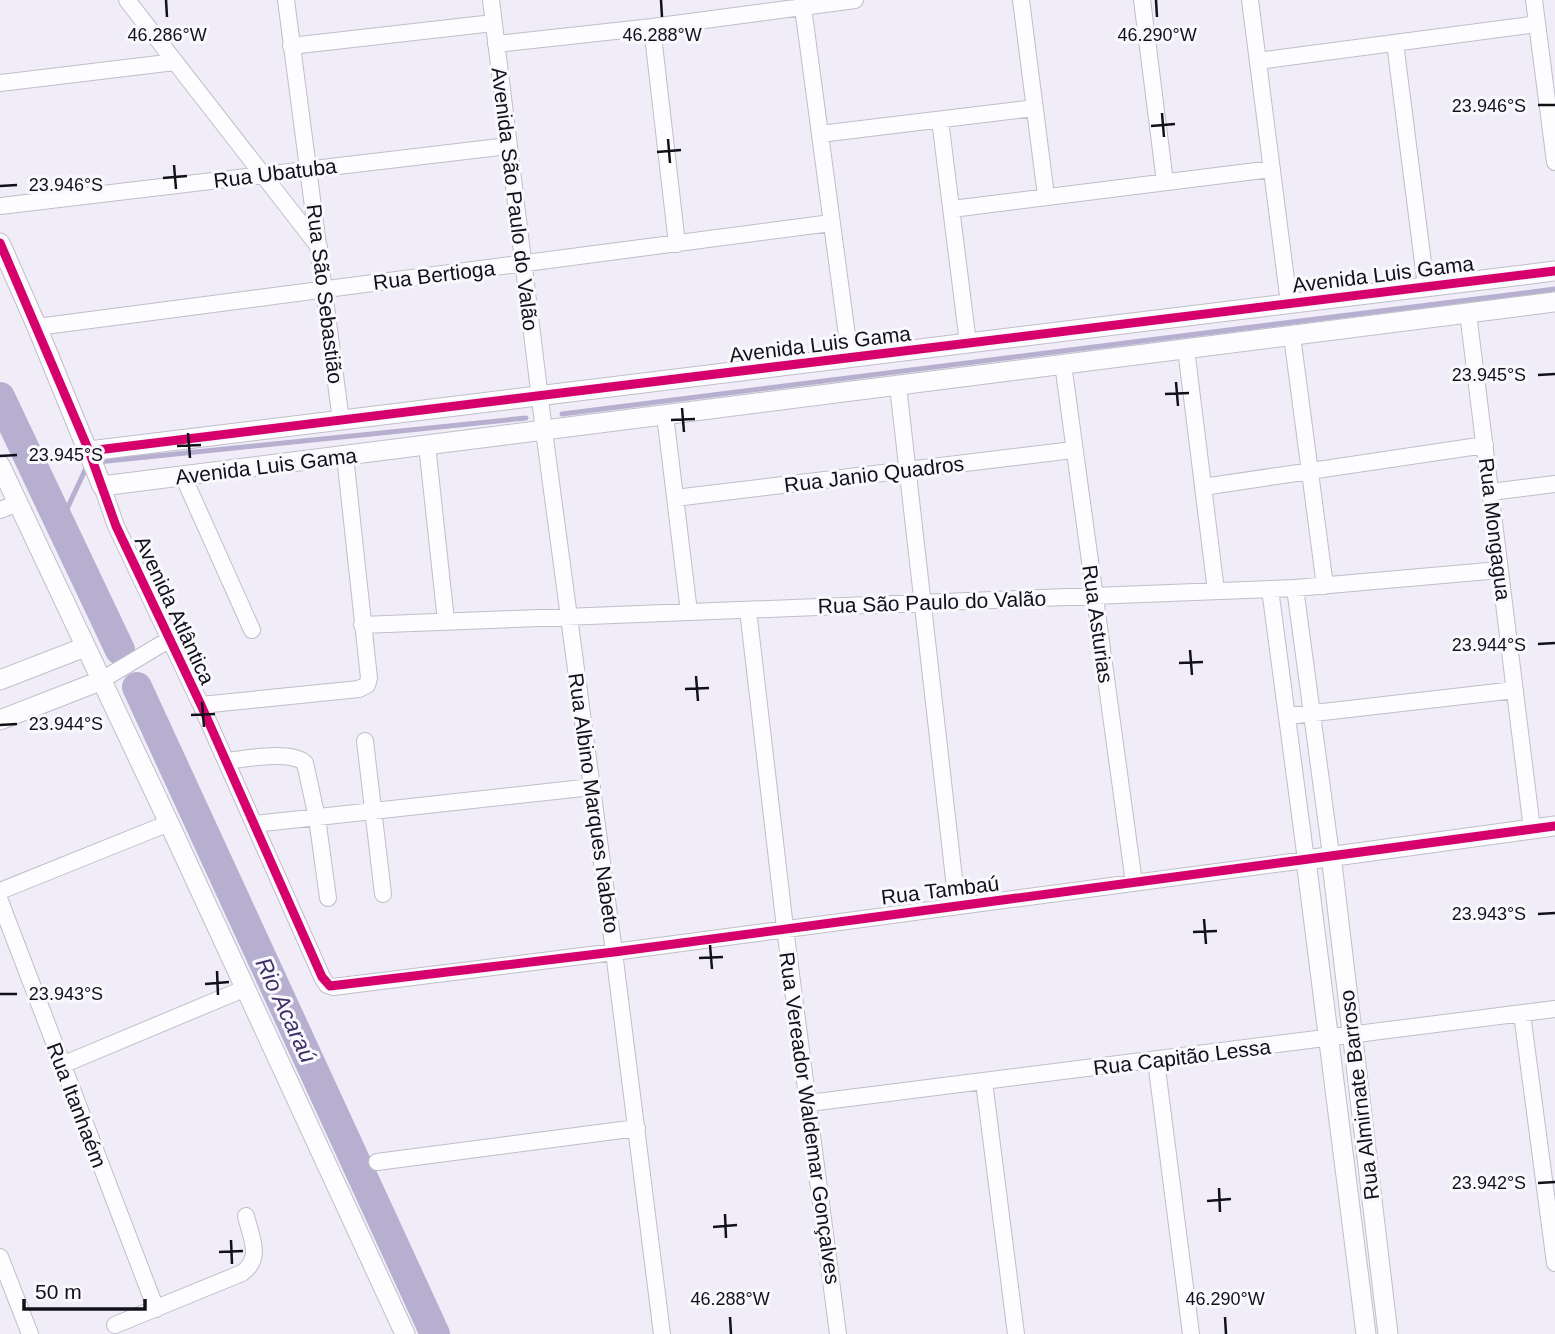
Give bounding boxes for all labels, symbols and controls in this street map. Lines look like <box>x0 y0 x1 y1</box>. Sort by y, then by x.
text: 46.286°W <box>127 25 207 45</box>
text: 46.288°W <box>622 25 702 45</box>
text: 46.290°W <box>1117 25 1197 45</box>
street label: Avenida São Paulo do Valão <box>487 66 543 332</box>
text: 23.946°S <box>1452 96 1526 116</box>
street label: Rua Ubatuba <box>212 154 338 192</box>
text: 23.946°S <box>29 175 103 195</box>
street label: Rua São Sebastião <box>303 203 347 385</box>
street label: Avenida Luis Gama <box>1291 251 1475 297</box>
street label: Rua Bertioga <box>372 256 497 294</box>
street label: Avenida Luis Gama <box>728 321 912 367</box>
text: 23.945°S <box>1452 365 1526 385</box>
street label: Avenida Luis Gama <box>174 443 358 489</box>
text: 23.945°S <box>29 445 103 465</box>
street label: Rua Janio Quadros <box>783 452 965 496</box>
street label: Rua Mongagua <box>1475 456 1515 602</box>
street label: Avenida Atlântica <box>131 532 220 688</box>
street label: Rua Asturias <box>1078 563 1118 685</box>
street label: Rua São Paulo do Valão <box>817 587 1047 617</box>
text: 23.944°S <box>1452 635 1526 655</box>
street label: Rua Albino Marques Nabeto <box>564 671 624 935</box>
text: 23.944°S <box>29 714 103 734</box>
street label: Rua Tambaú <box>880 871 1000 909</box>
text: 23.943°S <box>1452 904 1526 924</box>
street label: Rua Vereador Waldemar Gonçalves <box>775 950 845 1286</box>
water label: Rio Acaraú <box>250 953 322 1067</box>
text: 23.943°S <box>29 984 103 1004</box>
street label: Rua Almirnate Barroso <box>1335 989 1383 1201</box>
street label: Rua Capitão Lessa <box>1092 1035 1272 1079</box>
street label: Rua Itanhaém <box>43 1039 111 1171</box>
text: 23.942°S <box>1452 1173 1526 1193</box>
scale bar <box>24 1268 145 1312</box>
text: 50 m <box>35 1280 82 1303</box>
text: 46.288°W <box>690 1289 770 1309</box>
text: 46.290°W <box>1185 1289 1265 1309</box>

